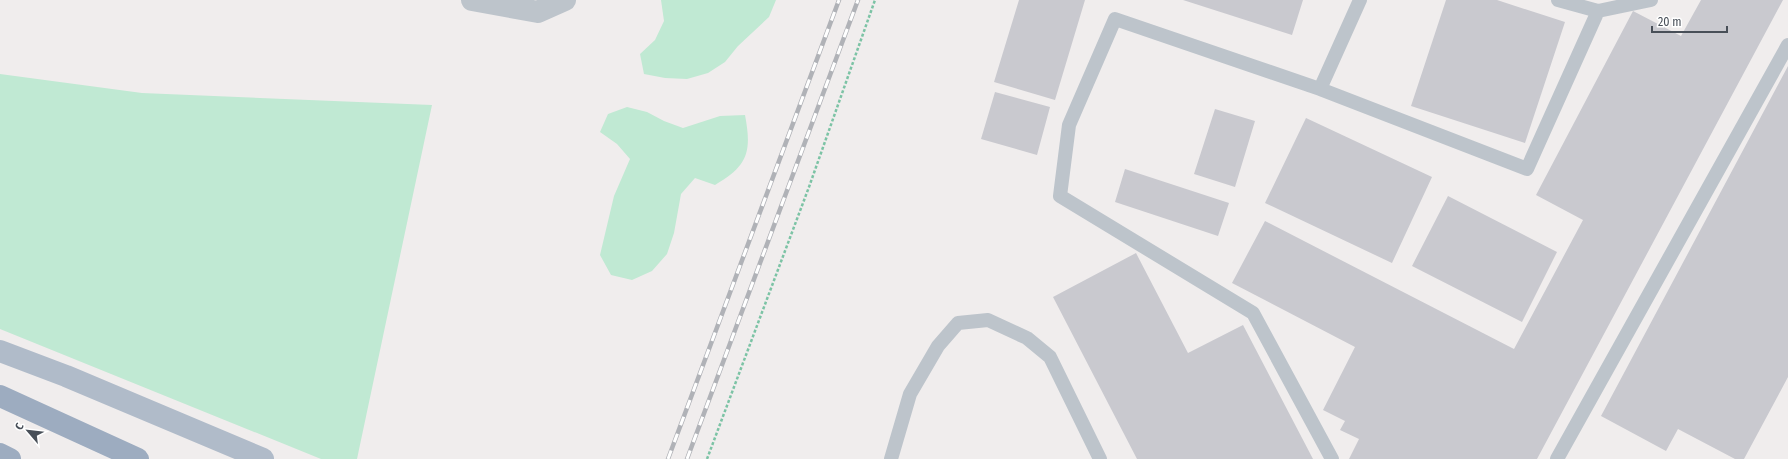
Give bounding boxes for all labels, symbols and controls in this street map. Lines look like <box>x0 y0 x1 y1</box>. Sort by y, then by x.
scale bar <box>1652 8 1727 34</box>
text: 20 m <box>1658 15 1682 29</box>
north arrow <box>8 411 48 451</box>
text: С <box>13 421 27 432</box>

